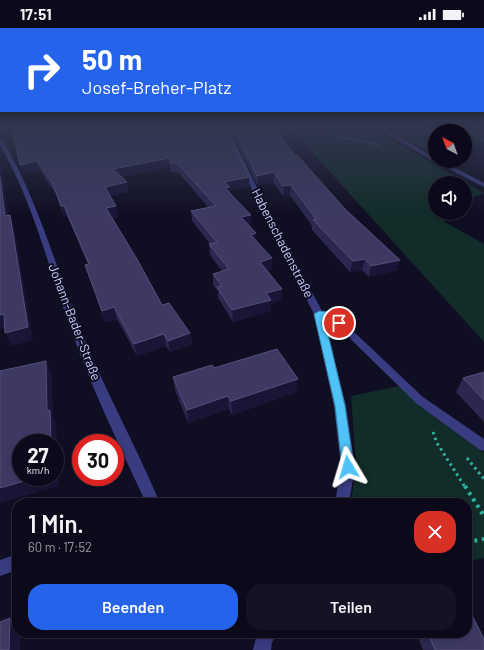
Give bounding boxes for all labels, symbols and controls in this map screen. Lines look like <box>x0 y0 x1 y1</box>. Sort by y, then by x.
text: 17:51 <box>20 5 51 23</box>
text: 50 m <box>82 42 142 76</box>
icon: right <box>16 44 68 96</box>
text: Josef-Breher-Platz <box>82 76 232 98</box>
north arrow <box>428 124 472 168</box>
map controls <box>428 124 472 220</box>
button: sound <box>428 176 472 220</box>
street label: Habenschadenstraße <box>249 186 317 300</box>
street label: Johann-Bader-Straße <box>45 261 105 383</box>
pin <box>322 306 356 340</box>
icon: arrive <box>328 312 350 334</box>
speed limit sign: 30 <box>72 434 124 486</box>
text: 27 <box>27 443 49 467</box>
position arrow <box>327 446 369 488</box>
text: km/h <box>27 464 49 476</box>
text: 1 Min. <box>28 509 84 538</box>
button: close <box>414 511 456 553</box>
text: 60 m · 17:52 <box>28 539 92 555</box>
button: Beenden <box>28 584 238 630</box>
button: Teilen <box>246 584 456 630</box>

